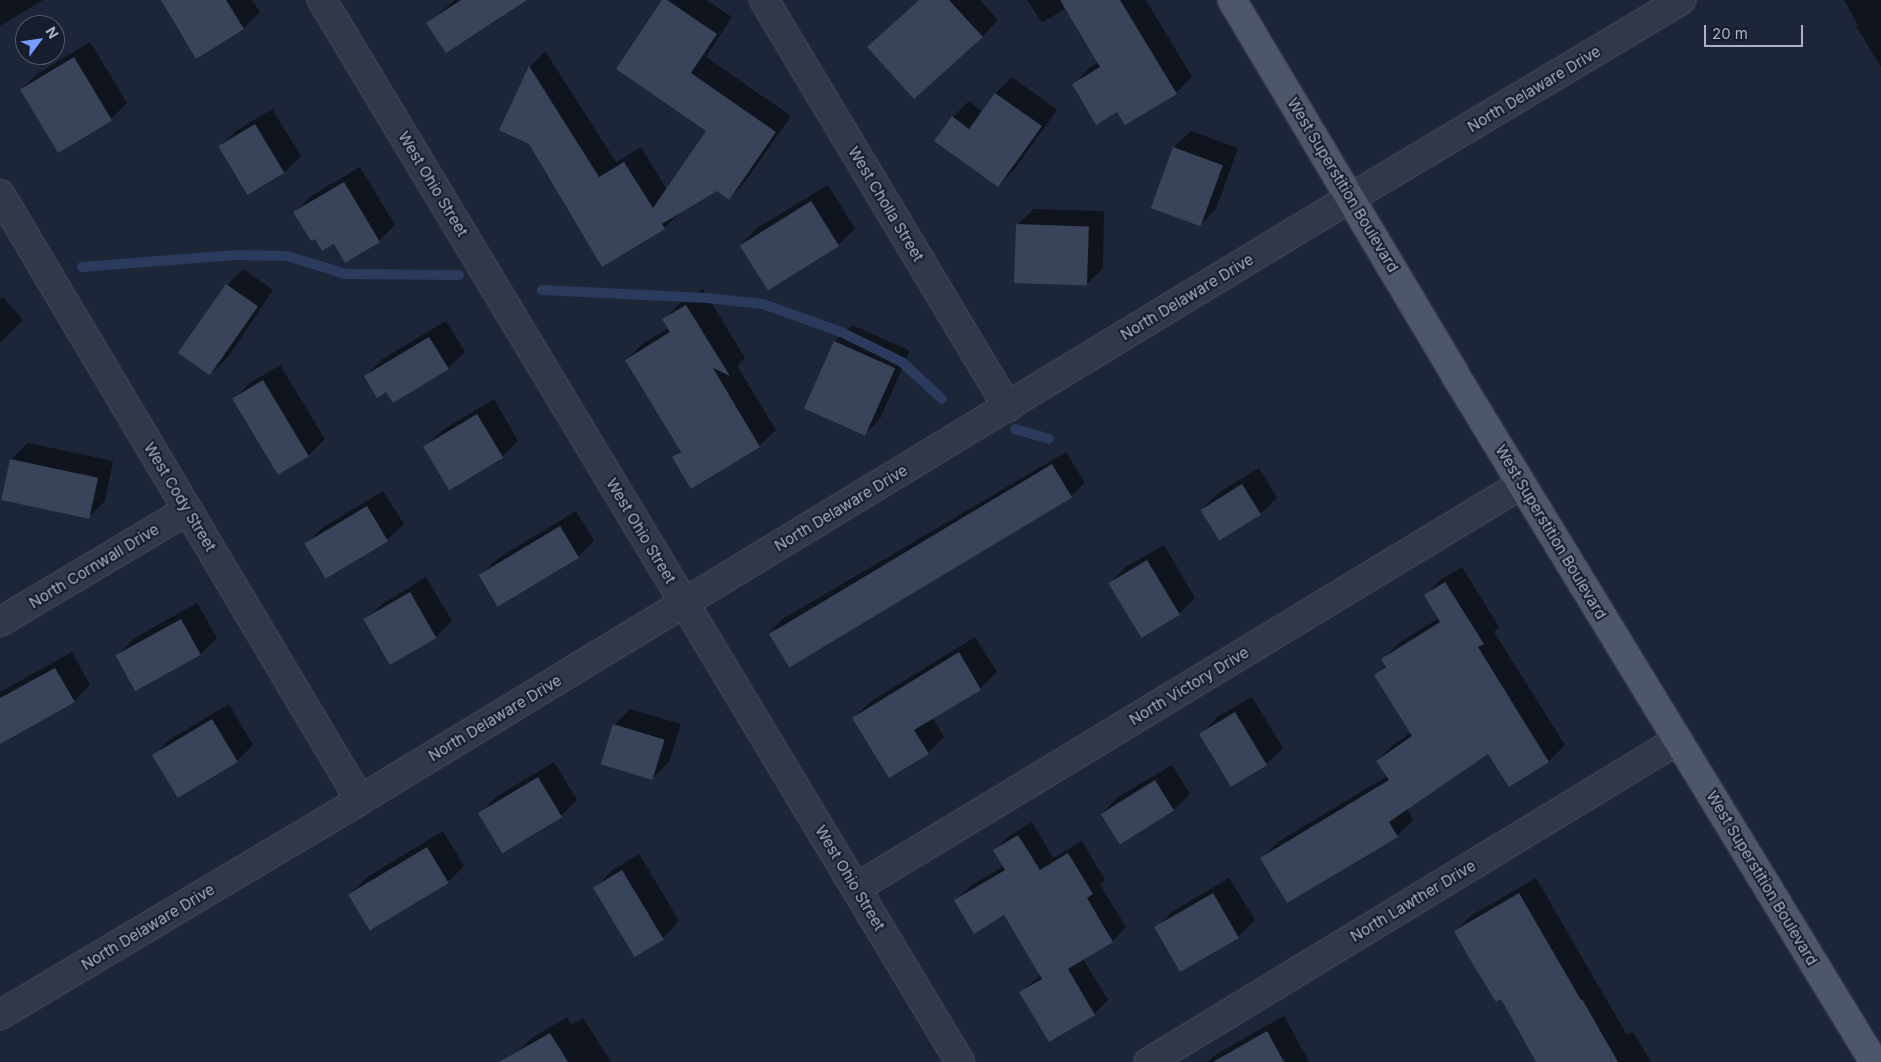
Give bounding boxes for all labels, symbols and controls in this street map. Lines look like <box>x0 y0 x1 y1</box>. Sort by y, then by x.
north arrow <box>15 15 65 65</box>
scale bar <box>1706 15 1805 47</box>
text: N <box>42 24 62 41</box>
text: 20 m <box>1712 24 1748 43</box>
street label: North Delaware Drive <box>1464 42 1604 136</box>
street label: West Superstition Boulevard <box>1284 95 1402 275</box>
street label: West Ohio Street <box>395 128 471 240</box>
street label: West Cholla Street <box>845 143 927 265</box>
street label: North Delaware Drive <box>1117 250 1257 344</box>
street label: West Cody Street <box>140 439 220 555</box>
street label: West Superstition Boulevard <box>1492 442 1610 622</box>
street label: North Delaware Drive <box>771 461 911 555</box>
street label: West Ohio Street <box>603 475 679 587</box>
street label: North Cornwall Drive <box>26 520 162 612</box>
street label: North Victory Drive <box>1126 643 1252 729</box>
street label: North Delaware Drive <box>425 671 565 765</box>
street label: West Superstition Boulevard <box>1703 788 1821 968</box>
street label: West Ohio Street <box>812 822 888 934</box>
street label: North Lawther Drive <box>1347 856 1479 946</box>
street label: North Delaware Drive <box>78 880 218 974</box>

